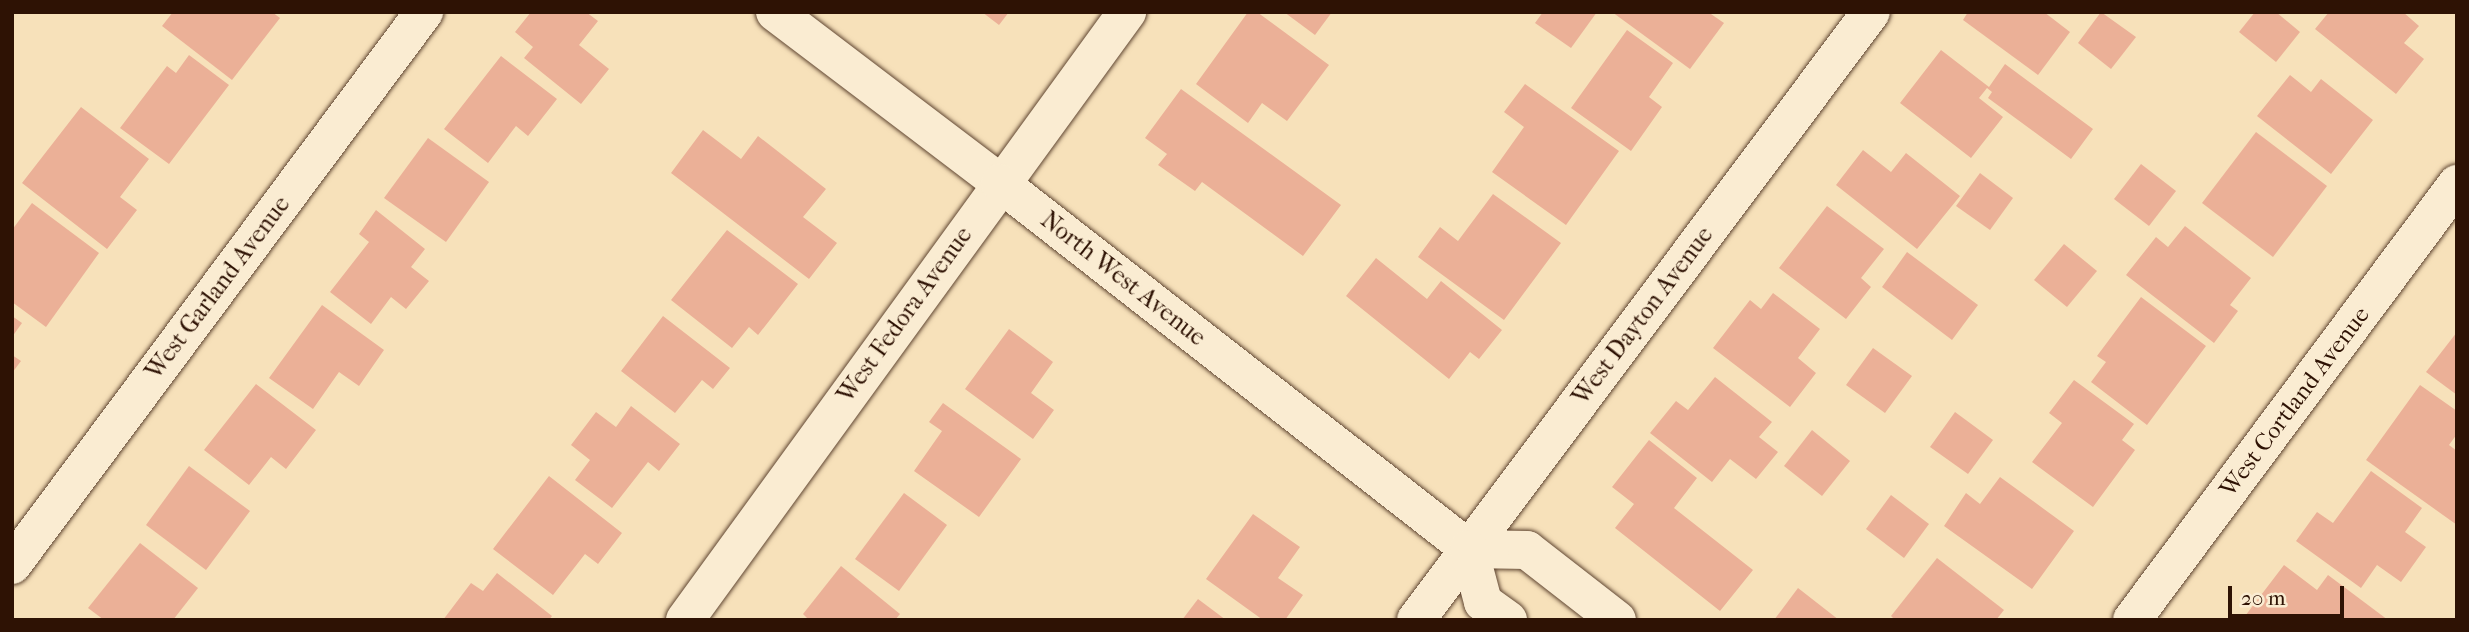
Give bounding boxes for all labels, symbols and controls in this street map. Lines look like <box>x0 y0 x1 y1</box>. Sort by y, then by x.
street label: West Garland Avenue <box>140 191 296 385</box>
street label: North West Avenue <box>1035 206 1211 352</box>
street label: West Dayton Avenue <box>1567 221 1719 411</box>
street label: West Fedora Avenue <box>832 222 978 408</box>
street label: West Cortland Avenue <box>2214 301 2376 503</box>
scale bar <box>2231 572 2346 616</box>
text: 20 m <box>2241 586 2285 610</box>

